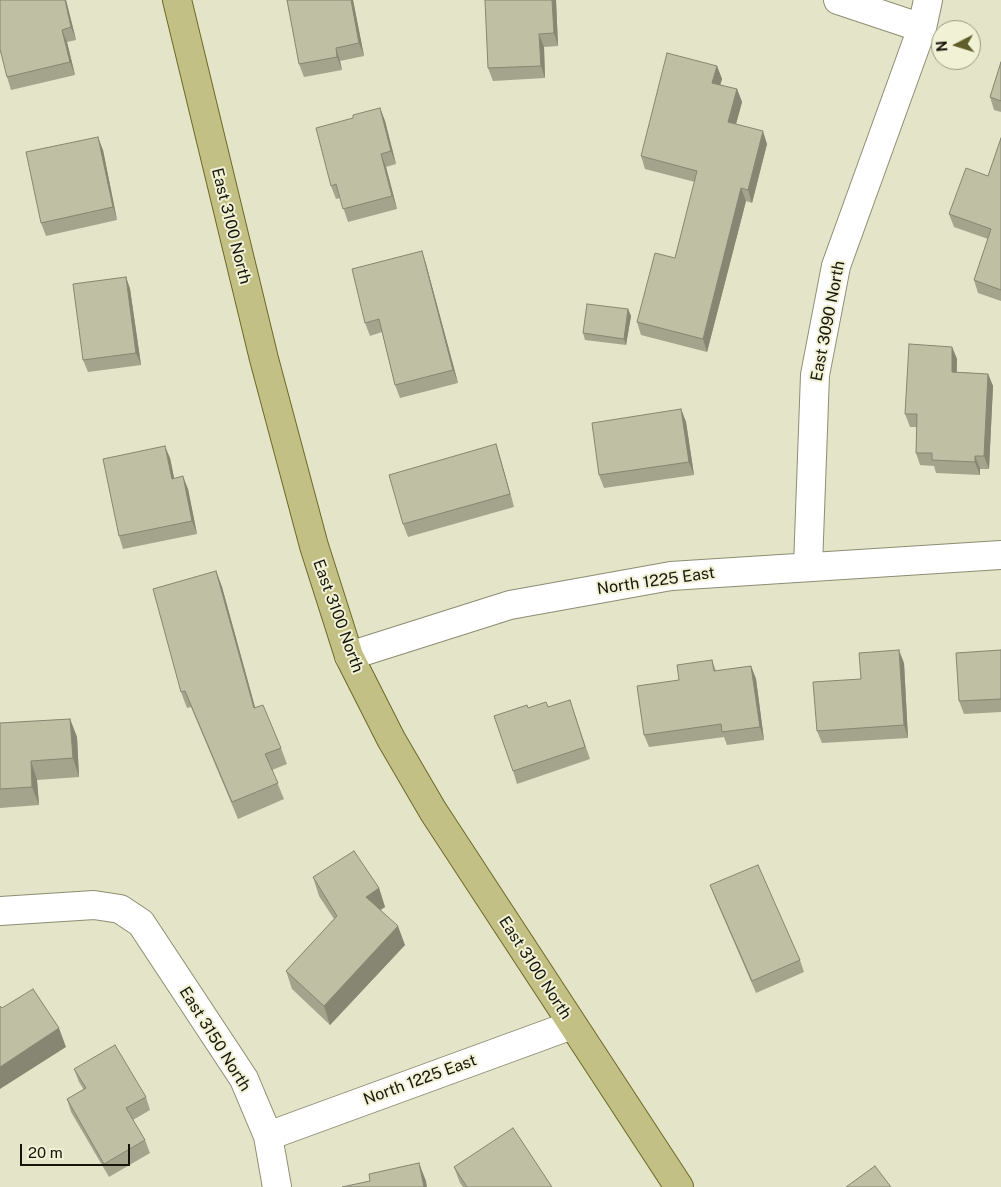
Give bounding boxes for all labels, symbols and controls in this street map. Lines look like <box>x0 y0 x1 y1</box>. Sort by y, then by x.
north arrow <box>931 20 981 70</box>
text: N <box>934 40 951 52</box>
street label: East 3100 North <box>207 166 255 286</box>
street label: East 3090 North <box>807 259 849 383</box>
street label: East 3100 North <box>309 557 367 675</box>
street label: North 1225 East <box>596 563 716 599</box>
street label: East 3100 North <box>495 913 575 1023</box>
street label: East 3150 North <box>175 983 255 1095</box>
street label: North 1225 East <box>361 1051 479 1109</box>
scale bar <box>22 1134 132 1166</box>
text: 20 m <box>28 1144 63 1161</box>

